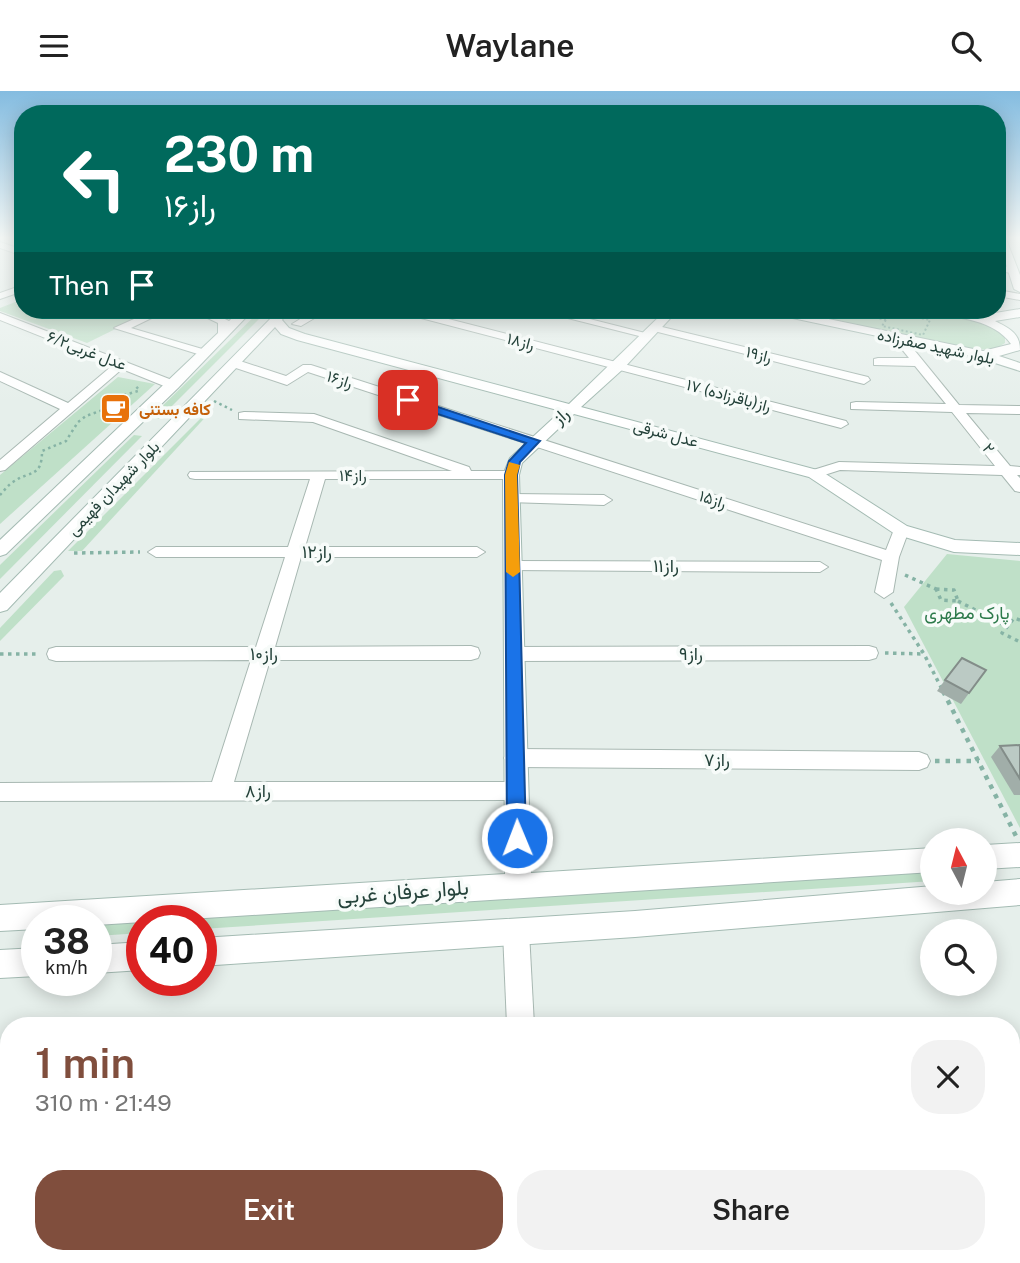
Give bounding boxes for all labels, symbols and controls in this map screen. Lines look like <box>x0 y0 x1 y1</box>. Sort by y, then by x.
icon: menu <box>35 27 73 65</box>
text: Waylane <box>445 27 575 64</box>
icon: search <box>947 27 985 65</box>
text: 230 m <box>164 125 314 183</box>
icon: left <box>49 133 140 224</box>
text: راز۱۶ <box>164 187 216 224</box>
icon: arrive <box>123 266 161 304</box>
text: Then <box>49 270 109 301</box>
street label: بلوار شهید صفرزاده <box>875 325 996 369</box>
street label: ۶/۲عدل غربی <box>44 327 129 375</box>
street label: راز۱۸ <box>505 329 537 355</box>
street label: راز۱۹ <box>744 342 774 368</box>
street label: راز۱۶ <box>324 366 355 393</box>
pin <box>378 370 438 430</box>
street label: ۱۷ راز(باقرزاده) <box>684 375 773 417</box>
icon: arrive <box>389 381 427 419</box>
cafe icon: کافه بستنی <box>99 392 133 426</box>
place label: کافه بستنی <box>139 400 211 419</box>
street label: راز <box>547 403 574 430</box>
street label: عدل شرقی <box>631 416 700 452</box>
street label: بلوار شهیدان فهیمی <box>63 437 164 540</box>
street label: ۲ <box>979 439 999 457</box>
street label: راز۱۴ <box>339 466 367 486</box>
street label: راز۱۵ <box>696 486 729 514</box>
street label: راز۱۲ <box>302 541 332 563</box>
street label: راز۱۱ <box>653 555 679 577</box>
park label: پارک مطهری <box>924 602 1010 625</box>
street label: راز۱۰ <box>250 643 278 665</box>
street label: راز۹ <box>679 643 703 665</box>
street label: راز۷ <box>704 749 730 771</box>
street label: راز۸ <box>245 780 271 802</box>
position arrow <box>480 801 554 875</box>
north arrow <box>920 828 998 905</box>
map controls <box>920 828 997 996</box>
street label: بلوار عرفان غربی <box>336 874 470 910</box>
speed limit sign: 40 <box>126 905 217 996</box>
button: search <box>920 919 997 996</box>
text: 38 <box>43 921 90 962</box>
text: km/h <box>45 957 88 978</box>
text: 1 min <box>35 1038 135 1087</box>
button: close <box>911 1040 985 1114</box>
text: 310 m · 21:49 <box>35 1089 172 1116</box>
button: Exit <box>35 1170 503 1250</box>
button: Share <box>517 1170 985 1250</box>

